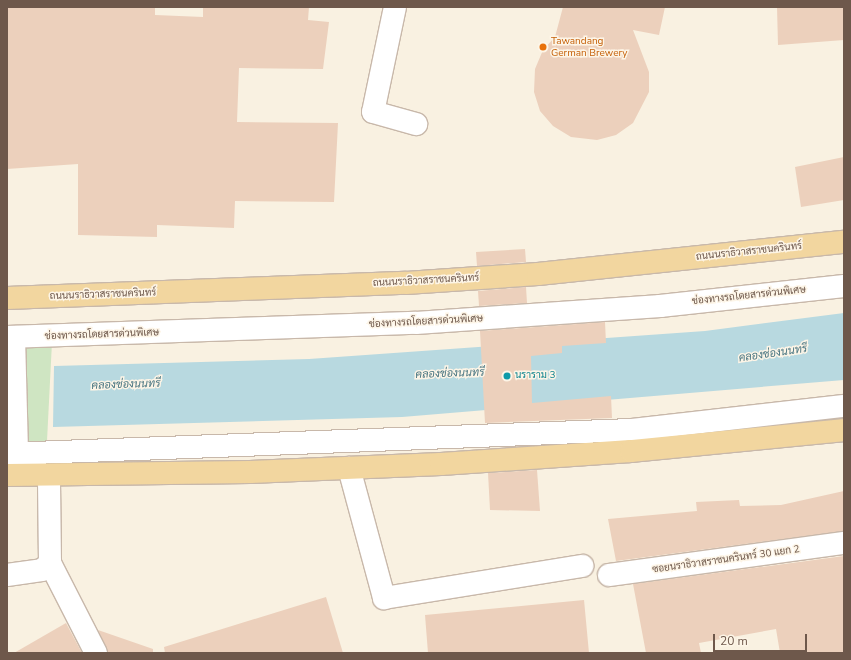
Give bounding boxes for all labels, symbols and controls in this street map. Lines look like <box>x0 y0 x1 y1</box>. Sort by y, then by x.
place label: Tawandang German Brewery <box>551 35 627 58</box>
marker: Tawandang German Brewery <box>538 42 548 52</box>
street label: ถนนนราธิวาสราชนครินทร์ <box>695 240 803 264</box>
street label: ถนนนราธิวาสราชนครินทร์ <box>372 272 480 290</box>
street label: ช่องทางรถโดยสารด่วนพิเศษ <box>691 284 807 308</box>
street label: ถนนนราธิวาสราชนครินทร์ <box>50 287 156 303</box>
street label: ช่องทางรถโดยสารด่วนพิเศษ <box>369 313 483 331</box>
street label: ช่องทางรถโดยสารด่วนพิเศษ <box>45 327 159 343</box>
water label: คลองช่องนนทรี <box>738 343 808 365</box>
water label: คลองช่องนนทรี <box>415 366 485 382</box>
place label: นราราม 3 <box>515 370 555 382</box>
marker: นราราม 3 <box>502 371 512 381</box>
water label: คลองช่องนนทรี <box>91 377 161 393</box>
street label: ซอยนราธิวาสราชนครินทร์ 30 แยก 2 <box>652 544 800 576</box>
scale bar <box>715 626 809 652</box>
text: 20 m <box>720 633 748 649</box>

